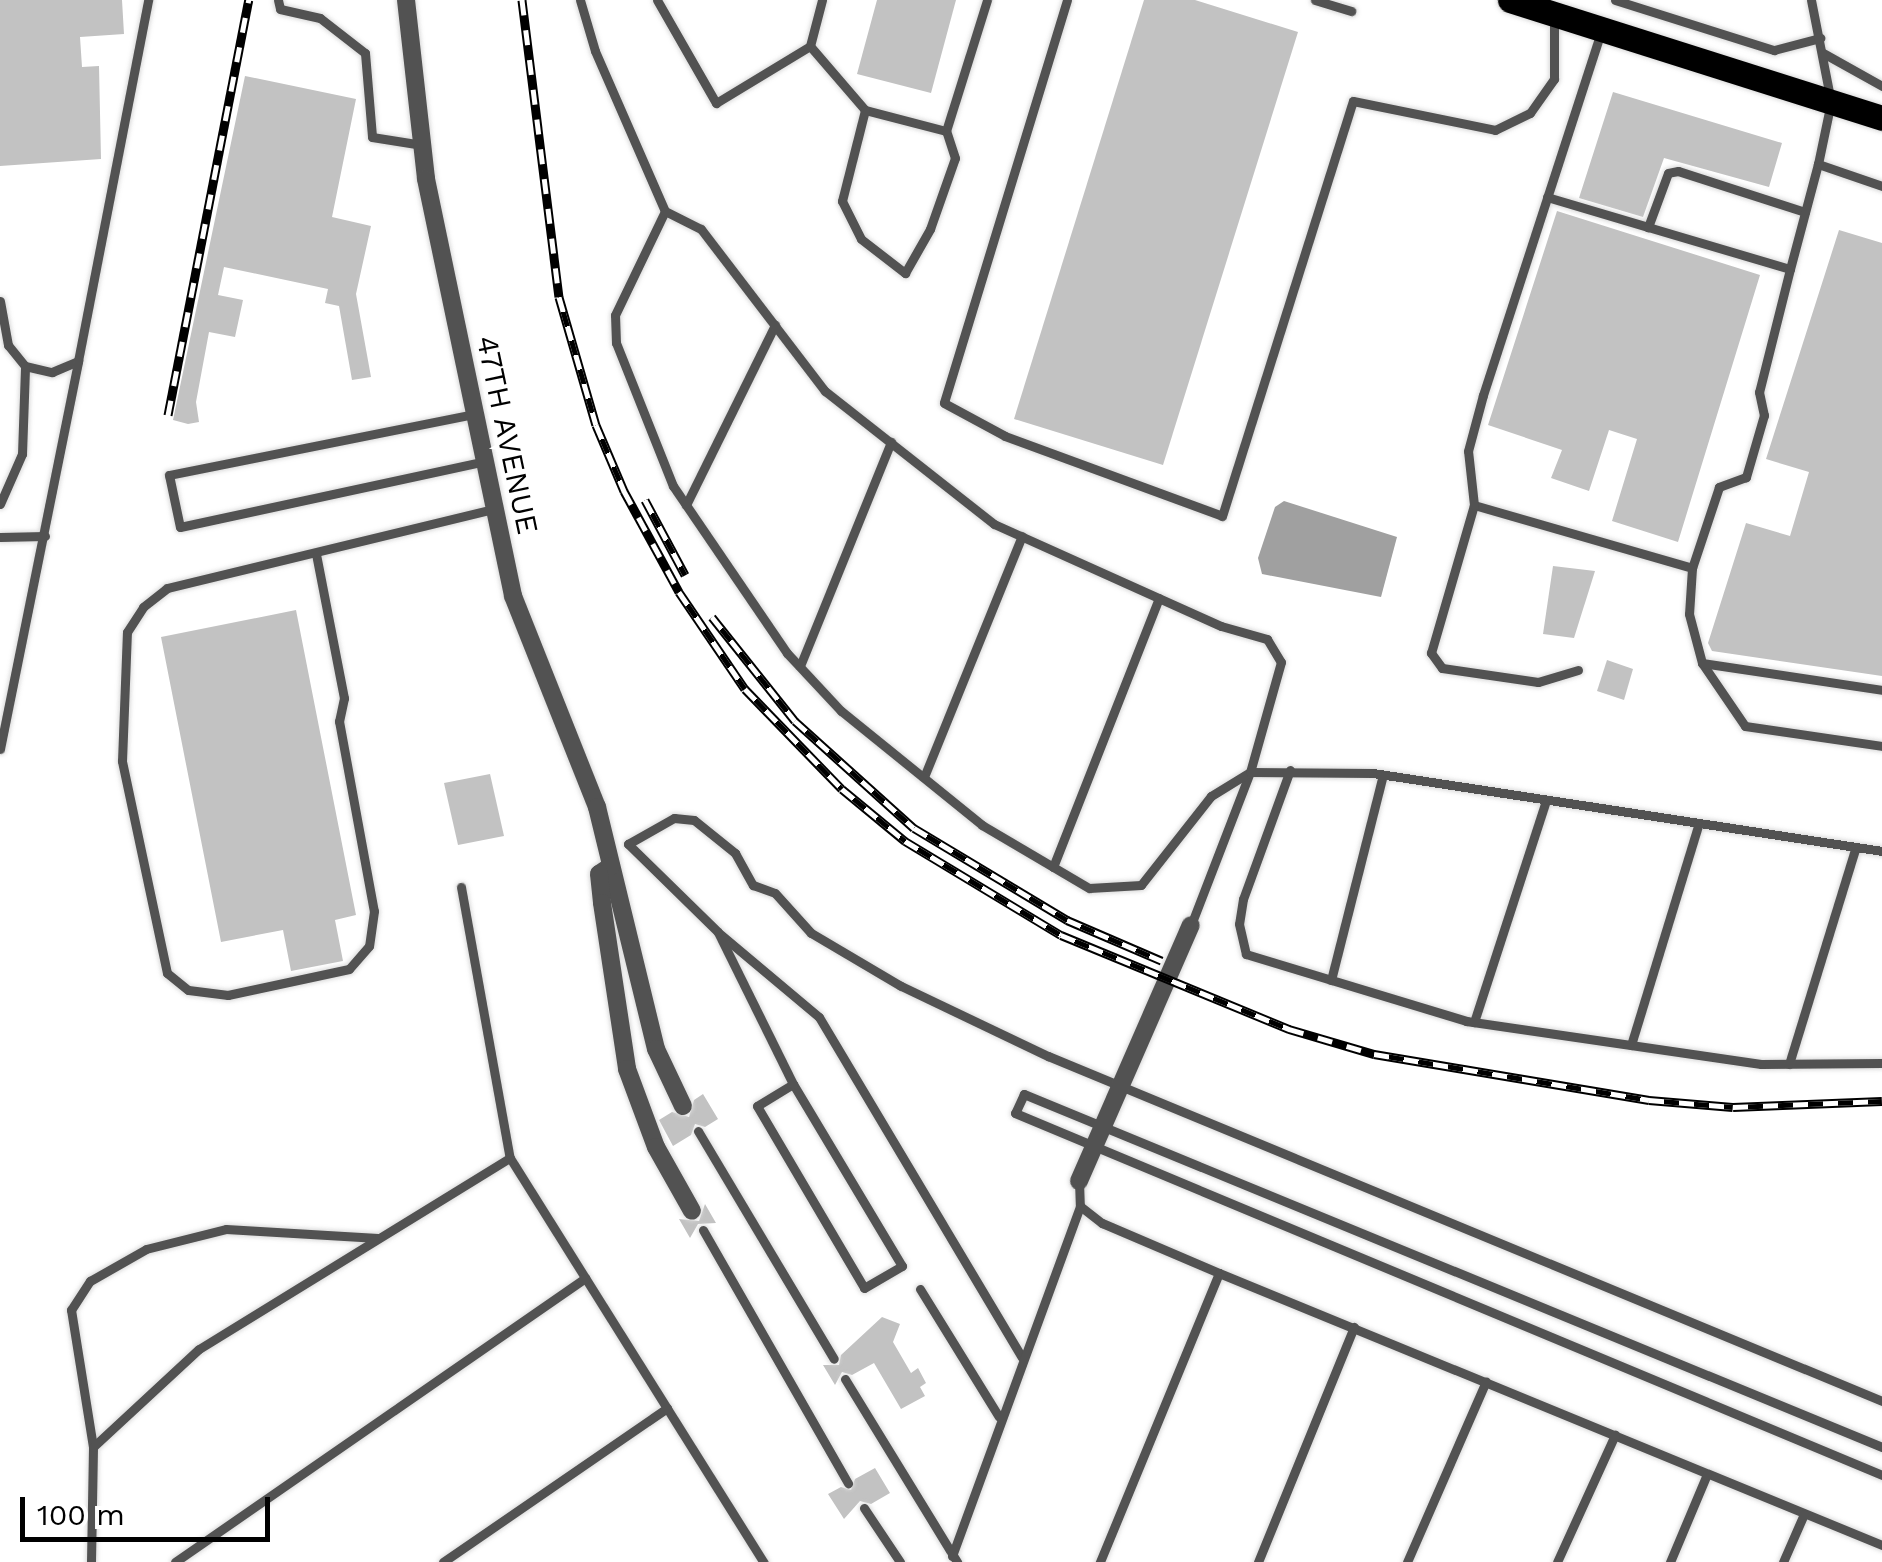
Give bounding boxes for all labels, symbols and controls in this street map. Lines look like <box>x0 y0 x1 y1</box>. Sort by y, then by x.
street label: 47TH AVENUE <box>468 332 546 538</box>
scale bar <box>25 1477 275 1539</box>
text: 100 m <box>37 1497 125 1532</box>

